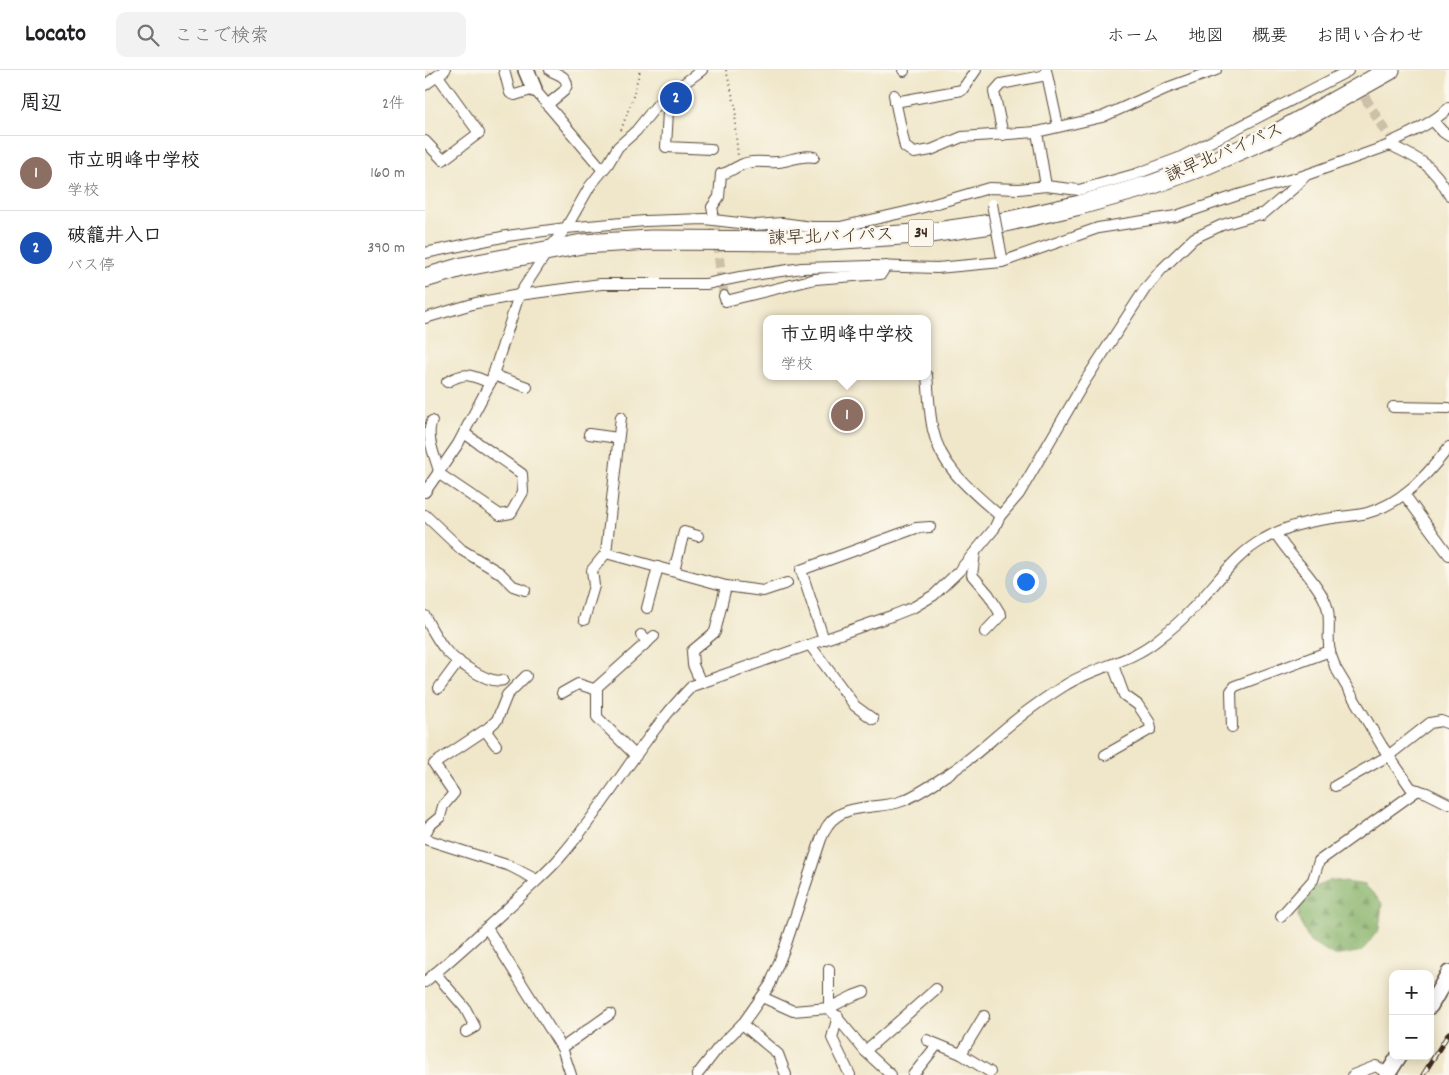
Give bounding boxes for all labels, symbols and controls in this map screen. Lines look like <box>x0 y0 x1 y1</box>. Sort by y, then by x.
search box <box>116 12 466 57</box>
text: Locato <box>25 18 86 52</box>
icon: search <box>134 21 162 49</box>
text: ここで検索 <box>174 24 269 51</box>
text: ホーム <box>1107 25 1160 50</box>
text: 地図 <box>1188 25 1224 50</box>
text: 概要 <box>1252 25 1288 50</box>
text: お問い合わせ <box>1316 25 1424 50</box>
pin: 2 <box>660 79 692 117</box>
text: 周辺 <box>20 90 62 120</box>
text: 2件 <box>382 93 405 116</box>
street label: 諫早北バイパス <box>1162 118 1288 190</box>
text: 市立明峰中学校 <box>67 149 200 176</box>
text: 1 <box>34 162 38 185</box>
text: 160 m <box>370 162 405 185</box>
text: 学校 <box>67 180 99 203</box>
road number: 34 <box>909 220 933 247</box>
street label: 諫早北バイパス <box>768 223 894 253</box>
text: 破籠井入口 <box>67 224 162 251</box>
text: 2 <box>33 237 40 260</box>
text: 390 m <box>367 237 405 260</box>
text: バス停 <box>67 255 115 278</box>
popup <box>763 315 931 380</box>
text: 市立明峰中学校 <box>780 323 914 350</box>
text: 学校 <box>780 354 813 377</box>
pin: 1 <box>831 396 863 434</box>
your location <box>1013 569 1039 595</box>
map controls <box>1389 970 1434 1060</box>
button: + <box>1389 970 1434 1015</box>
button: − <box>1389 1015 1434 1060</box>

